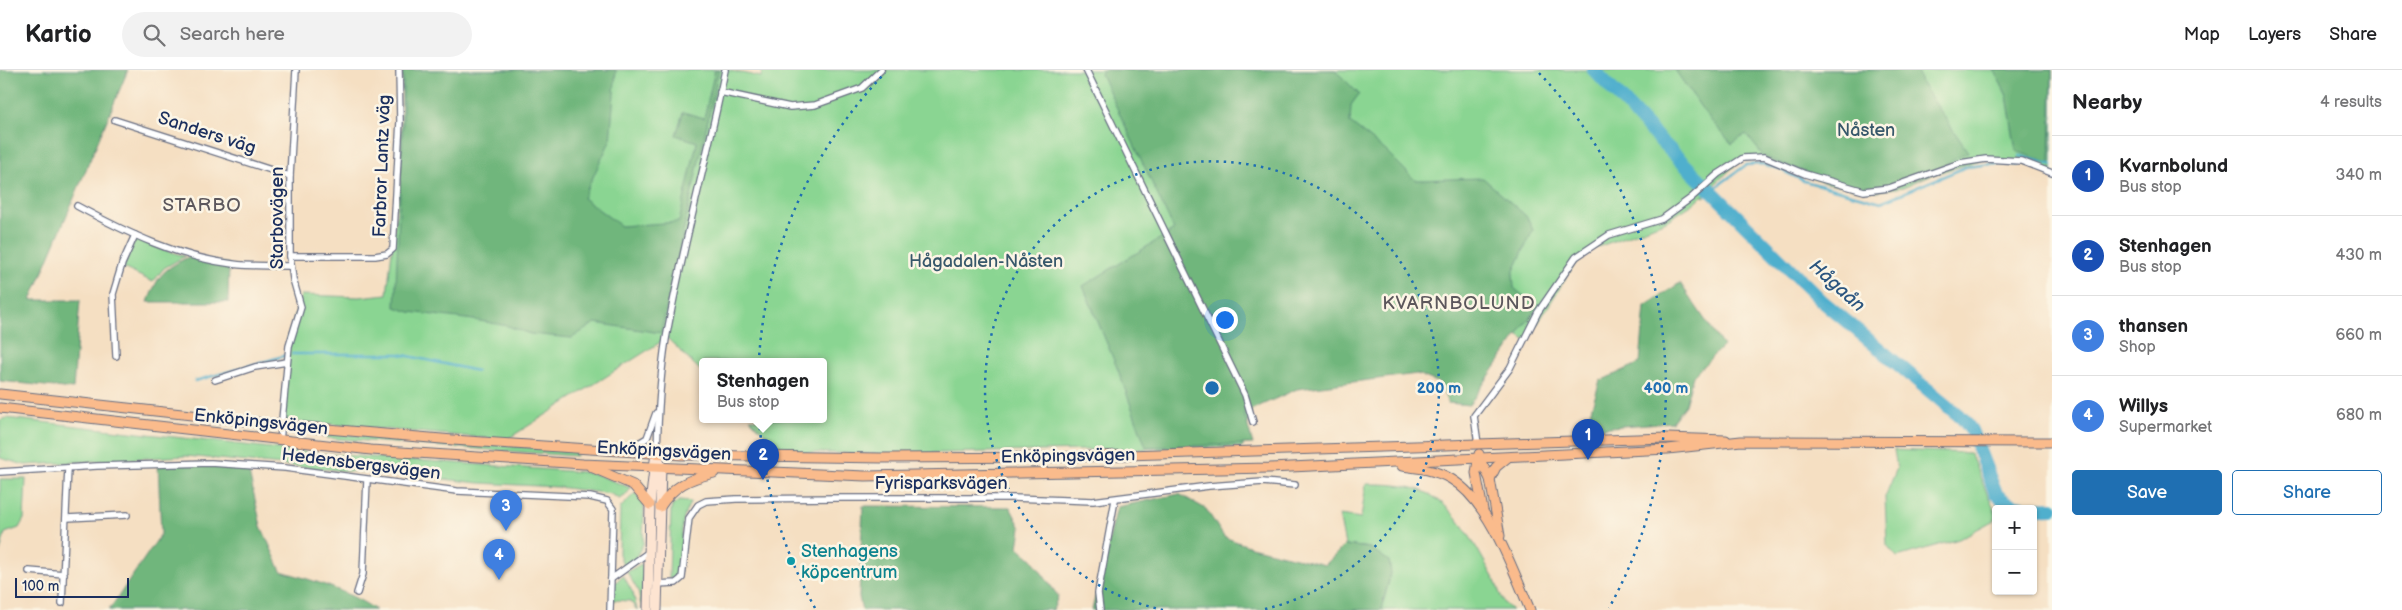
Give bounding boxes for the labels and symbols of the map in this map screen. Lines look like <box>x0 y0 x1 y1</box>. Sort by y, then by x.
street label: Farbror Lantz väg <box>369 94 395 238</box>
street label: Sanders väg <box>155 107 259 159</box>
park label: Nåsten <box>1837 120 1895 141</box>
street label: Starbovägen <box>267 167 288 269</box>
district label: STARBO <box>162 194 242 217</box>
park label: Hågadalen-Nåsten <box>909 251 1063 272</box>
water label: Hågaån <box>1804 255 1870 317</box>
district label: KVARNBOLUND <box>1382 292 1536 315</box>
your location <box>1212 307 1238 333</box>
centre of rings <box>1203 379 1221 397</box>
text: 200 m <box>1417 379 1461 398</box>
text: 400 m <box>1644 379 1688 398</box>
street label: Enköpingsvägen <box>193 405 329 439</box>
pin: 1 <box>1572 419 1604 460</box>
street label: Enköpingsvägen <box>596 437 732 465</box>
pin: 2 <box>747 439 779 480</box>
street label: Hedensbergsvägen <box>280 444 442 484</box>
street label: Enköpingsvägen <box>1001 444 1135 468</box>
street label: Fyrisparksvägen <box>874 473 1008 494</box>
pin: 3 <box>490 490 522 531</box>
pin: 4 <box>483 539 515 580</box>
place label: Stenhagens köpcentrum <box>801 541 898 583</box>
marker: Stenhagens köpcentrum <box>785 555 797 567</box>
scale bar <box>15 575 129 598</box>

